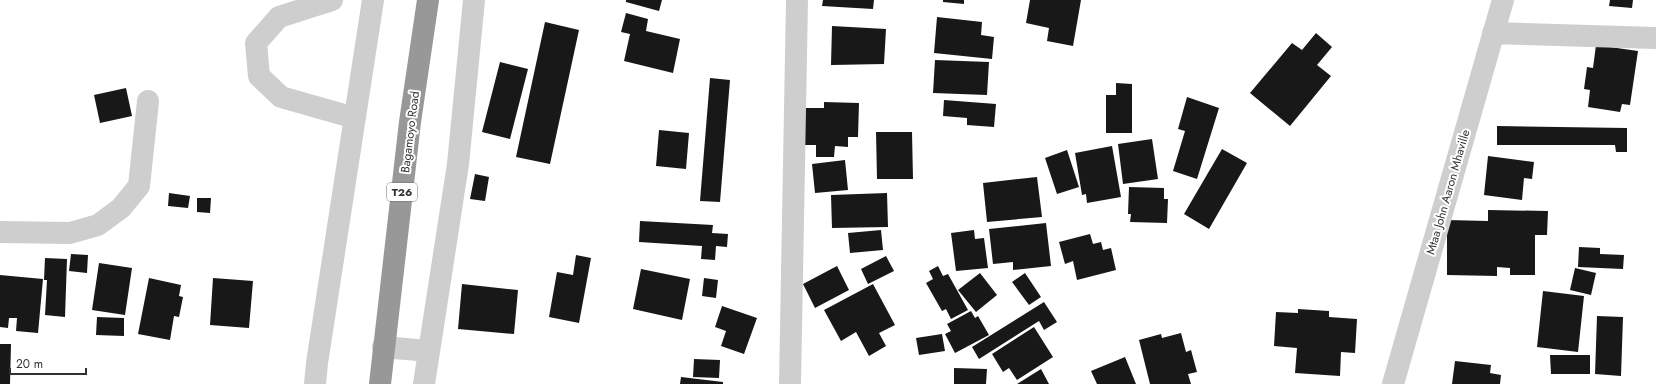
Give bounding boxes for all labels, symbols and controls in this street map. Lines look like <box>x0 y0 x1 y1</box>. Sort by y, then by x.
street label: Bagamoyo Road <box>396 90 424 174</box>
street label: Mtaa John Aaron Mhaville <box>1422 127 1474 257</box>
road number: T26 <box>387 183 417 201</box>
scale bar <box>10 350 86 376</box>
text: 20 m <box>16 355 43 373</box>

